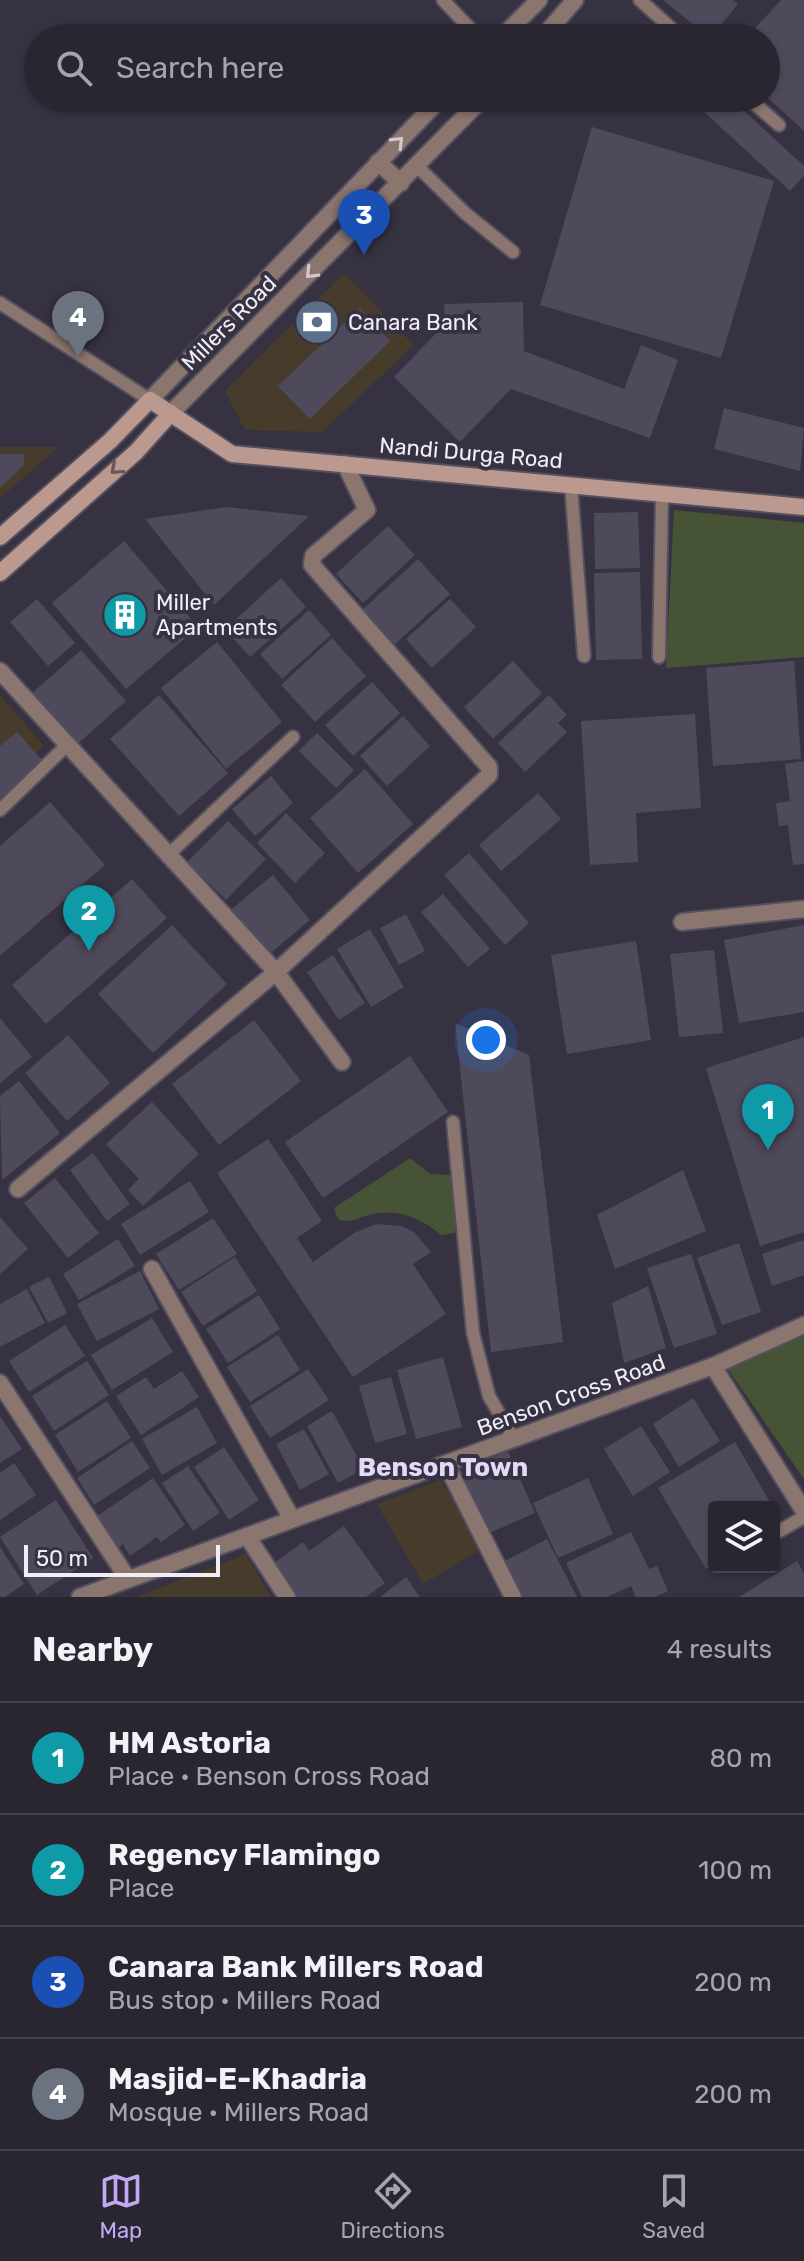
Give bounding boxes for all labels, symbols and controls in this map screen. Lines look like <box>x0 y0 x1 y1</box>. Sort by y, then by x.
search box <box>24 24 780 112</box>
icon: search <box>52 46 96 90</box>
text: Search here <box>116 50 284 86</box>
one-way arrow <box>388 137 403 151</box>
pin: 3 <box>338 189 390 255</box>
one-way arrow <box>306 264 320 278</box>
street label: Millers Road <box>176 270 282 376</box>
pin: 4 <box>52 291 104 357</box>
bank icon: Canara Bank <box>293 298 341 346</box>
place label: Canara Bank <box>348 309 478 336</box>
street label: Nandi Durga Road <box>378 432 564 474</box>
one-way arrow <box>111 459 126 474</box>
place label: Miller Apartments <box>156 589 278 641</box>
building icon: Miller Apartments <box>101 591 149 639</box>
pin: 2 <box>63 885 115 951</box>
your location <box>466 1020 506 1060</box>
pin: 1 <box>742 1084 794 1150</box>
street label: Benson Cross Road <box>473 1348 669 1442</box>
district label: Benson Town <box>358 1452 528 1483</box>
map controls <box>708 1501 780 1573</box>
button: layers <box>708 1501 780 1573</box>
scale bar <box>24 1541 220 1577</box>
text: 50 m <box>36 1545 88 1572</box>
text: Nearby <box>32 1629 153 1670</box>
text: 4 results <box>667 1634 772 1665</box>
text: HM Astoria <box>108 1725 271 1761</box>
text: 1 <box>52 1743 64 1774</box>
text: 80 m <box>709 1743 772 1774</box>
text: Place · Benson Cross Road <box>108 1761 430 1792</box>
text: Regency Flamingo <box>108 1837 381 1873</box>
text: 2 <box>50 1855 66 1886</box>
text: 100 m <box>698 1855 772 1886</box>
text: Place <box>108 1873 174 1904</box>
text: Canara Bank Millers Road <box>108 1949 484 1985</box>
text: 3 <box>49 1967 67 1998</box>
text: 200 m <box>694 1967 772 1998</box>
text: Bus stop · Millers Road <box>108 1985 381 2016</box>
text: Masjid-E-Khadria <box>108 2061 367 2097</box>
text: 4 <box>49 2079 67 2110</box>
text: 200 m <box>694 2079 772 2110</box>
text: Mosque · Millers Road <box>108 2097 369 2128</box>
tab: Map <box>99 2169 143 2244</box>
tab: Directions <box>340 2169 445 2244</box>
tab: Saved <box>642 2169 705 2244</box>

